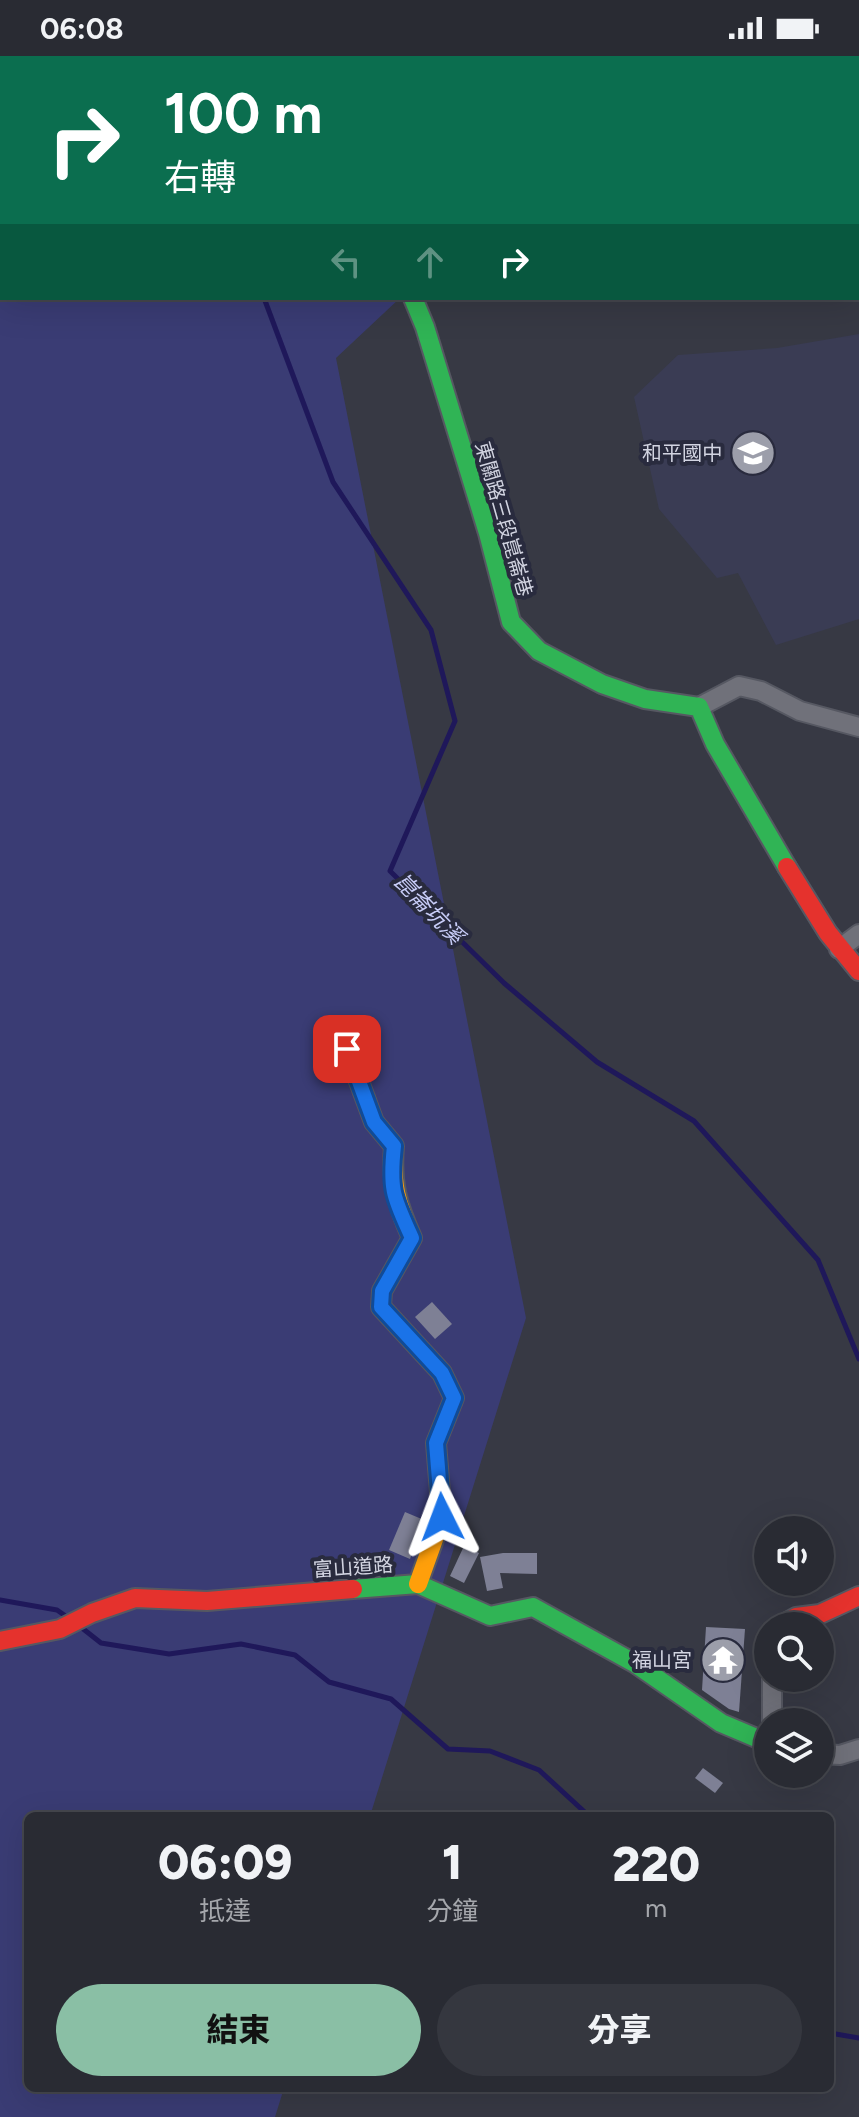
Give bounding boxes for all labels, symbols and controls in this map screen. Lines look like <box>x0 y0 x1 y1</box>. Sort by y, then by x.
text: 06:08 <box>40 10 124 47</box>
text: 100 m <box>164 80 322 147</box>
icon: right <box>32 88 136 192</box>
text: 右轉 <box>164 156 236 199</box>
icon: left <box>324 240 368 284</box>
icon: ahead <box>408 240 452 284</box>
icon: right <box>492 240 536 284</box>
school or university icon: 和平國中 <box>729 429 777 477</box>
street label: 東關路三段崑崙巷 <box>470 439 538 599</box>
place label: 和平國中 <box>642 441 722 465</box>
water label: 崑崙坑溪 <box>388 867 471 952</box>
pin <box>313 1015 381 1083</box>
icon: arrive <box>325 1027 369 1071</box>
position arrow <box>400 1475 484 1559</box>
map controls <box>754 1516 834 1788</box>
button: sound <box>754 1516 834 1596</box>
street label: 富山道路 <box>312 1552 394 1582</box>
button: search <box>754 1612 834 1692</box>
temple icon: 福山宮 <box>699 1636 747 1684</box>
place label: 福山宮 <box>632 1648 692 1672</box>
button: layers <box>754 1708 834 1788</box>
text: 06:09 <box>158 1833 292 1891</box>
text: 1 <box>442 1833 463 1891</box>
text: 220 <box>612 1835 700 1893</box>
text: m <box>645 1892 667 1924</box>
text: 抵達 <box>199 1895 251 1927</box>
text: 分鐘 <box>426 1895 478 1927</box>
button: 結束 <box>56 1984 421 2076</box>
button: 分享 <box>437 1984 802 2076</box>

